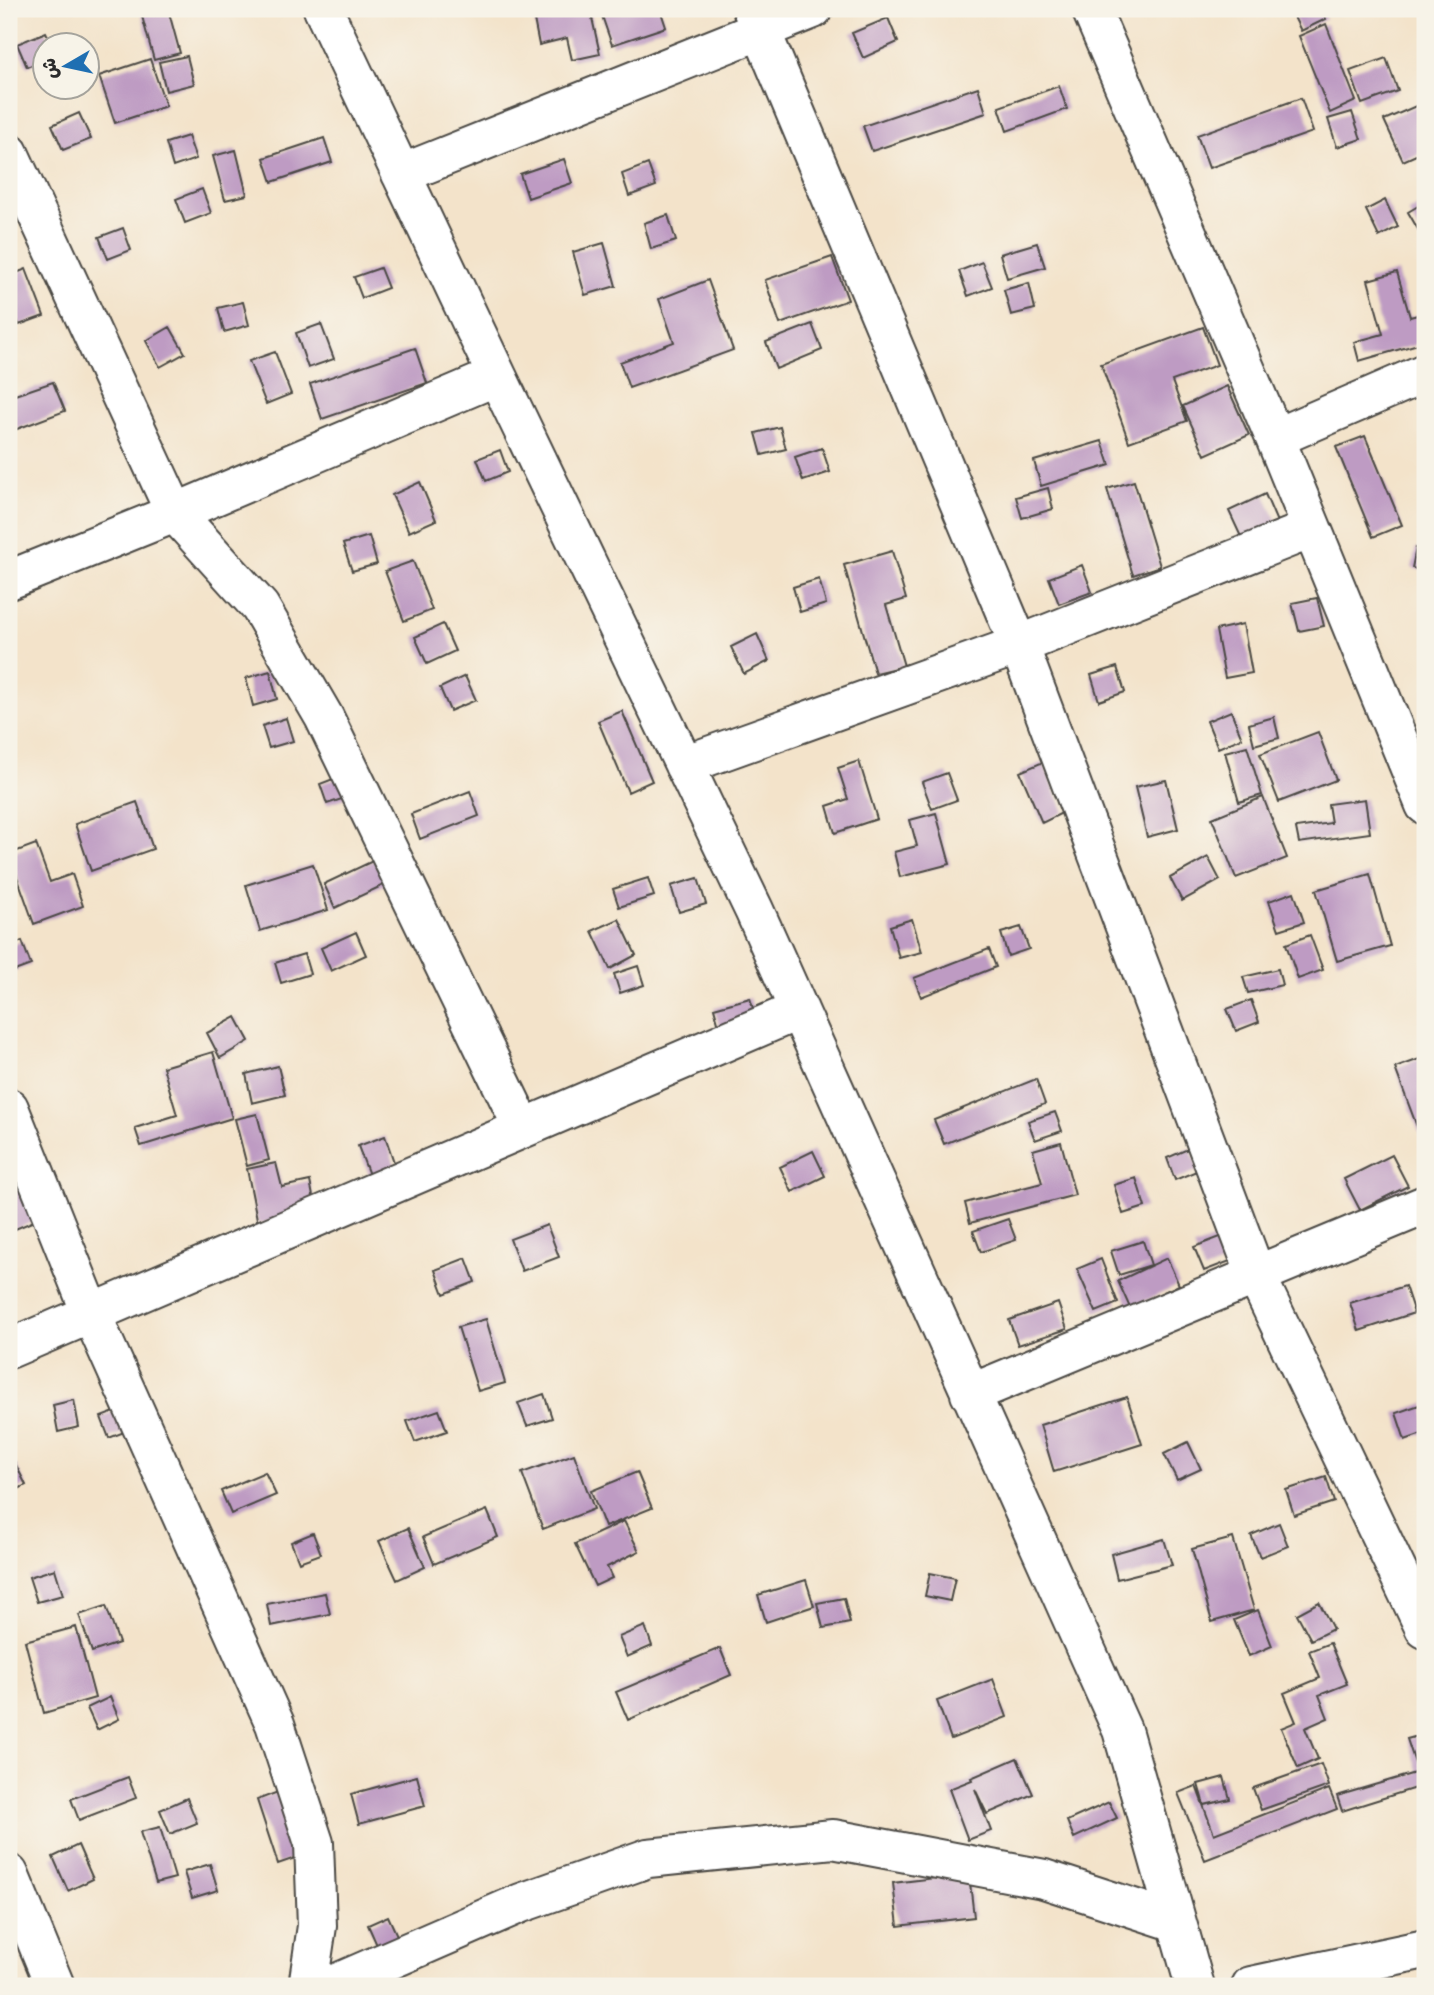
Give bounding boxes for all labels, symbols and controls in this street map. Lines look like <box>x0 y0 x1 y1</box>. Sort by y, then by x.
north arrow <box>32 32 102 102</box>
text: ش <box>38 56 64 81</box>

